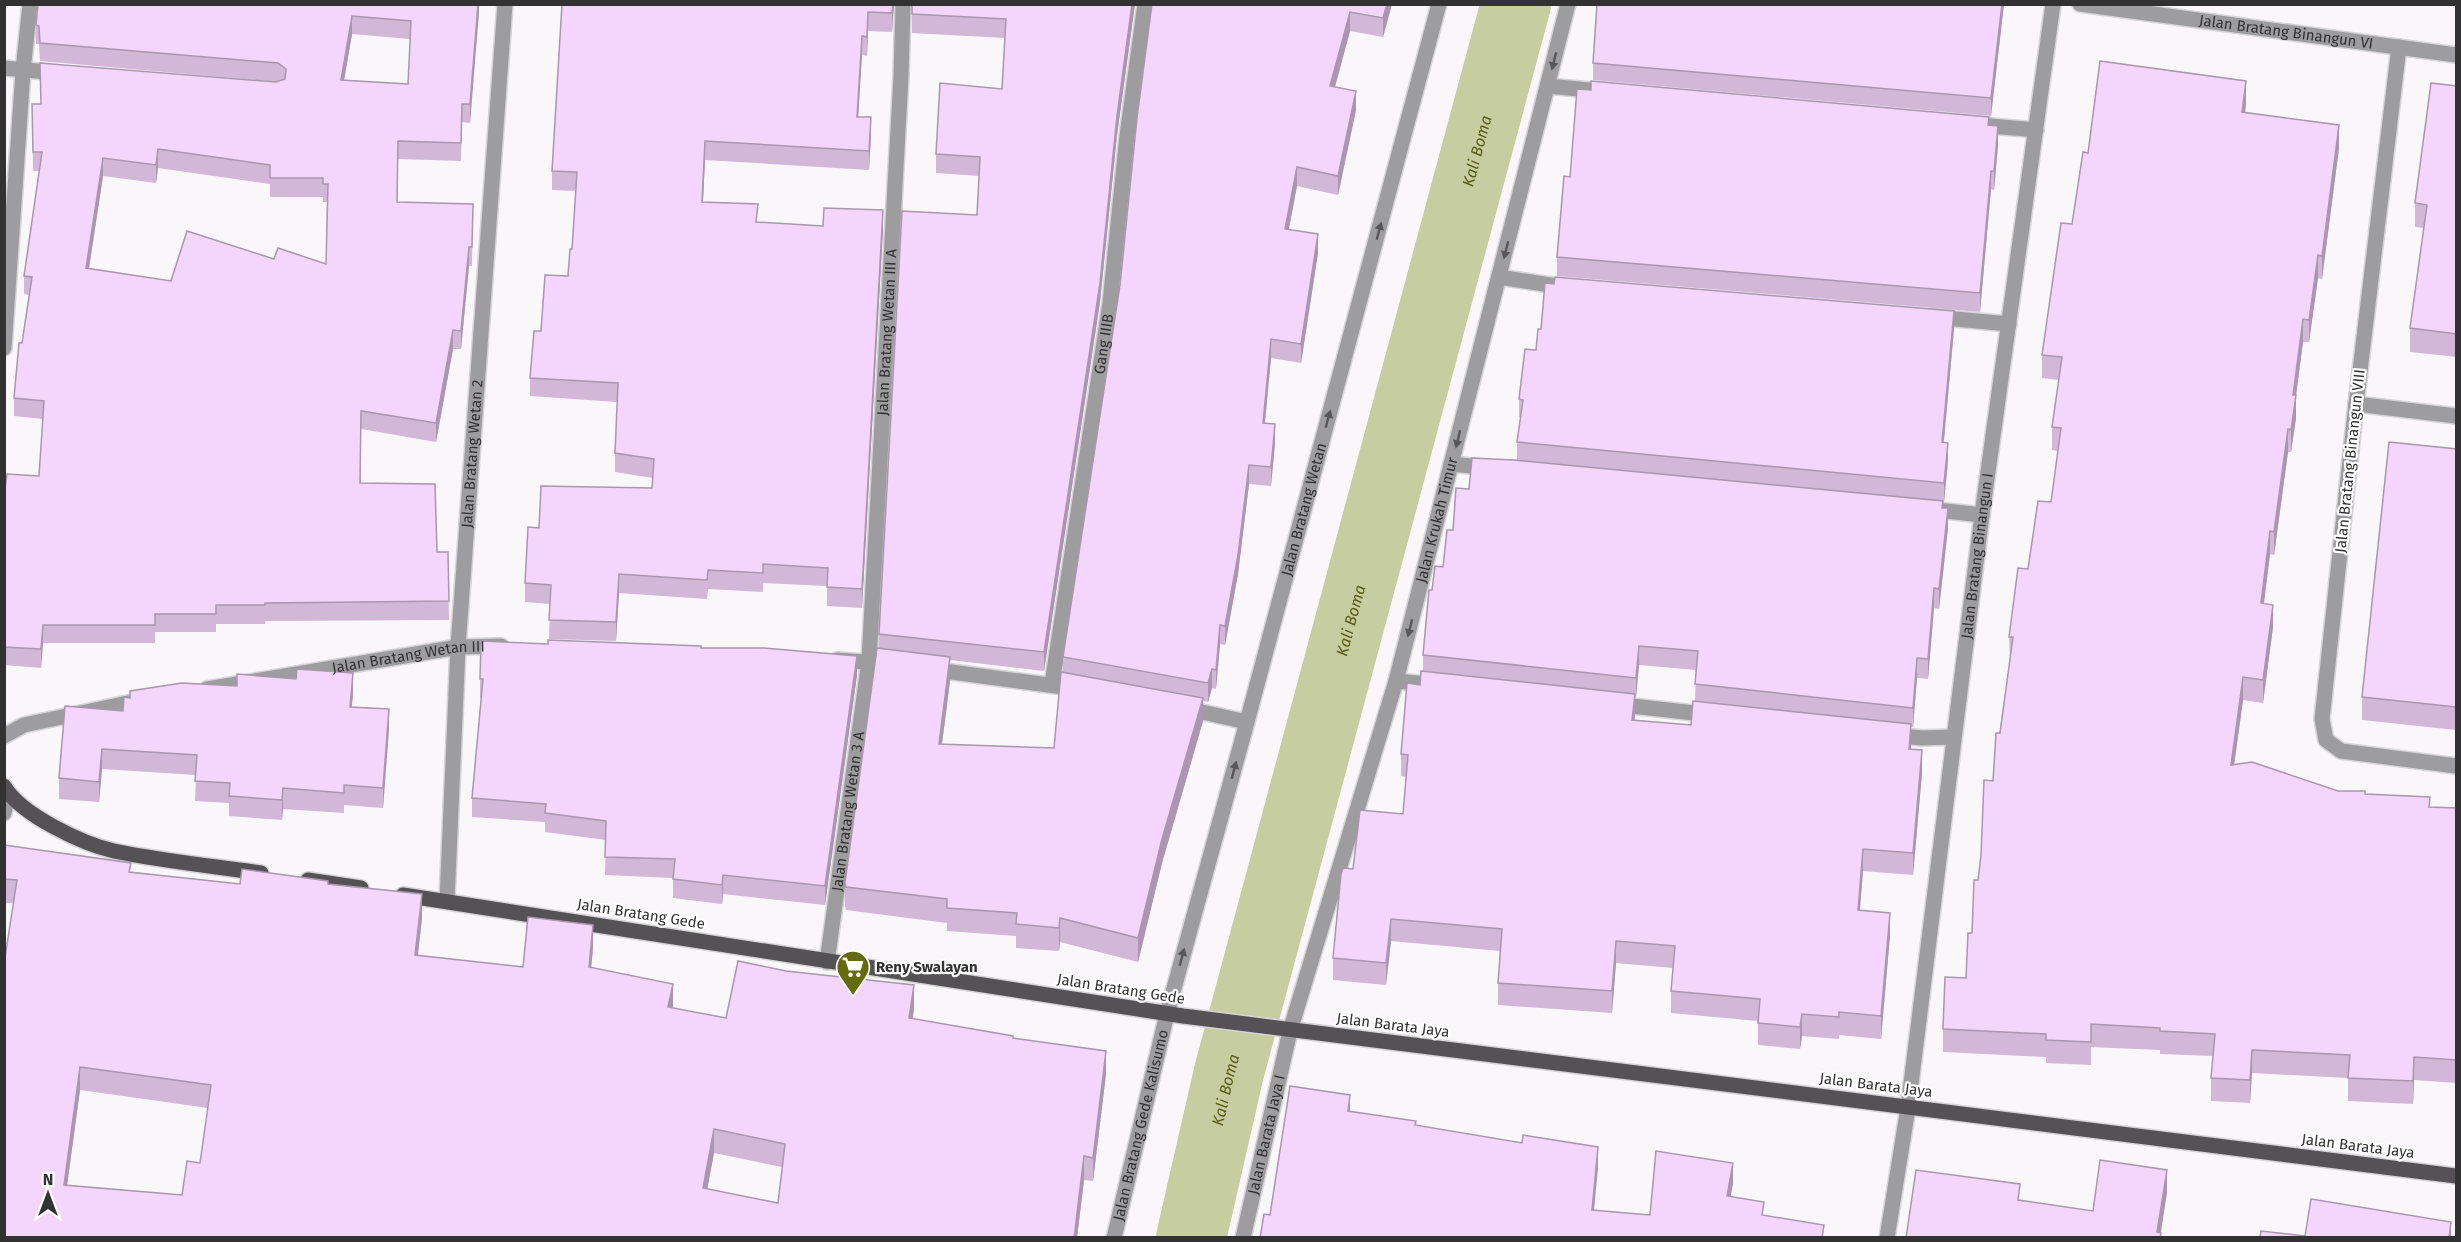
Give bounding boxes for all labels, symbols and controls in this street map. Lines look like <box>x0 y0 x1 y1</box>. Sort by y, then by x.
street label: Jalan Bratang Binangun VI <box>2198 11 2374 53</box>
one-way arrow <box>1549 52 1558 70</box>
water label: Kali Boma <box>1458 113 1496 189</box>
one-way arrow <box>1374 221 1384 240</box>
one-way arrow <box>1500 241 1510 259</box>
street label: Jalan Bratang Wetan III A <box>873 248 901 416</box>
street label: Gang IIIB <box>1090 313 1117 375</box>
street label: Jalan Bratang Binangun VIII <box>2331 368 2369 554</box>
street label: Jalan Bratang Wetan 2 <box>458 379 487 529</box>
one-way arrow <box>1324 410 1334 428</box>
one-way arrow <box>1452 430 1462 448</box>
street label: Jalan Bratang Wetan <box>1277 441 1330 578</box>
street label: Jalan Krukah Timur <box>1412 455 1462 585</box>
street label: Jalan Bratang Binangun I <box>1958 472 1997 640</box>
water label: Kali Boma <box>1332 583 1370 658</box>
one-way arrow <box>1404 619 1414 637</box>
street label: Jalan Bratang Wetan III <box>331 637 485 677</box>
street label: Jalan Bratang Wetan 3 A <box>828 730 868 893</box>
one-way arrow <box>1230 760 1240 779</box>
street label: Jalan Bratang Gede <box>576 895 706 933</box>
one-way arrow <box>1178 948 1188 967</box>
supermarket icon: Reny Swalayan <box>835 949 871 996</box>
place label: Reny Swalayan <box>876 958 978 976</box>
street label: Jalan Bratang Gede <box>1056 970 1186 1008</box>
street label: Jalan Barata Jaya <box>1335 1009 1451 1041</box>
street label: Jalan Bratang Gede Kalisumo <box>1109 1028 1172 1223</box>
water label: Kali Boma <box>1208 1052 1243 1128</box>
street label: Jalan Barata Jaya <box>1818 1069 1934 1101</box>
street label: Jalan Barata Jaya I <box>1244 1073 1289 1196</box>
street label: Jalan Barata Jaya <box>2300 1130 2416 1162</box>
north arrow <box>18 1164 78 1224</box>
text: N <box>43 1170 53 1189</box>

